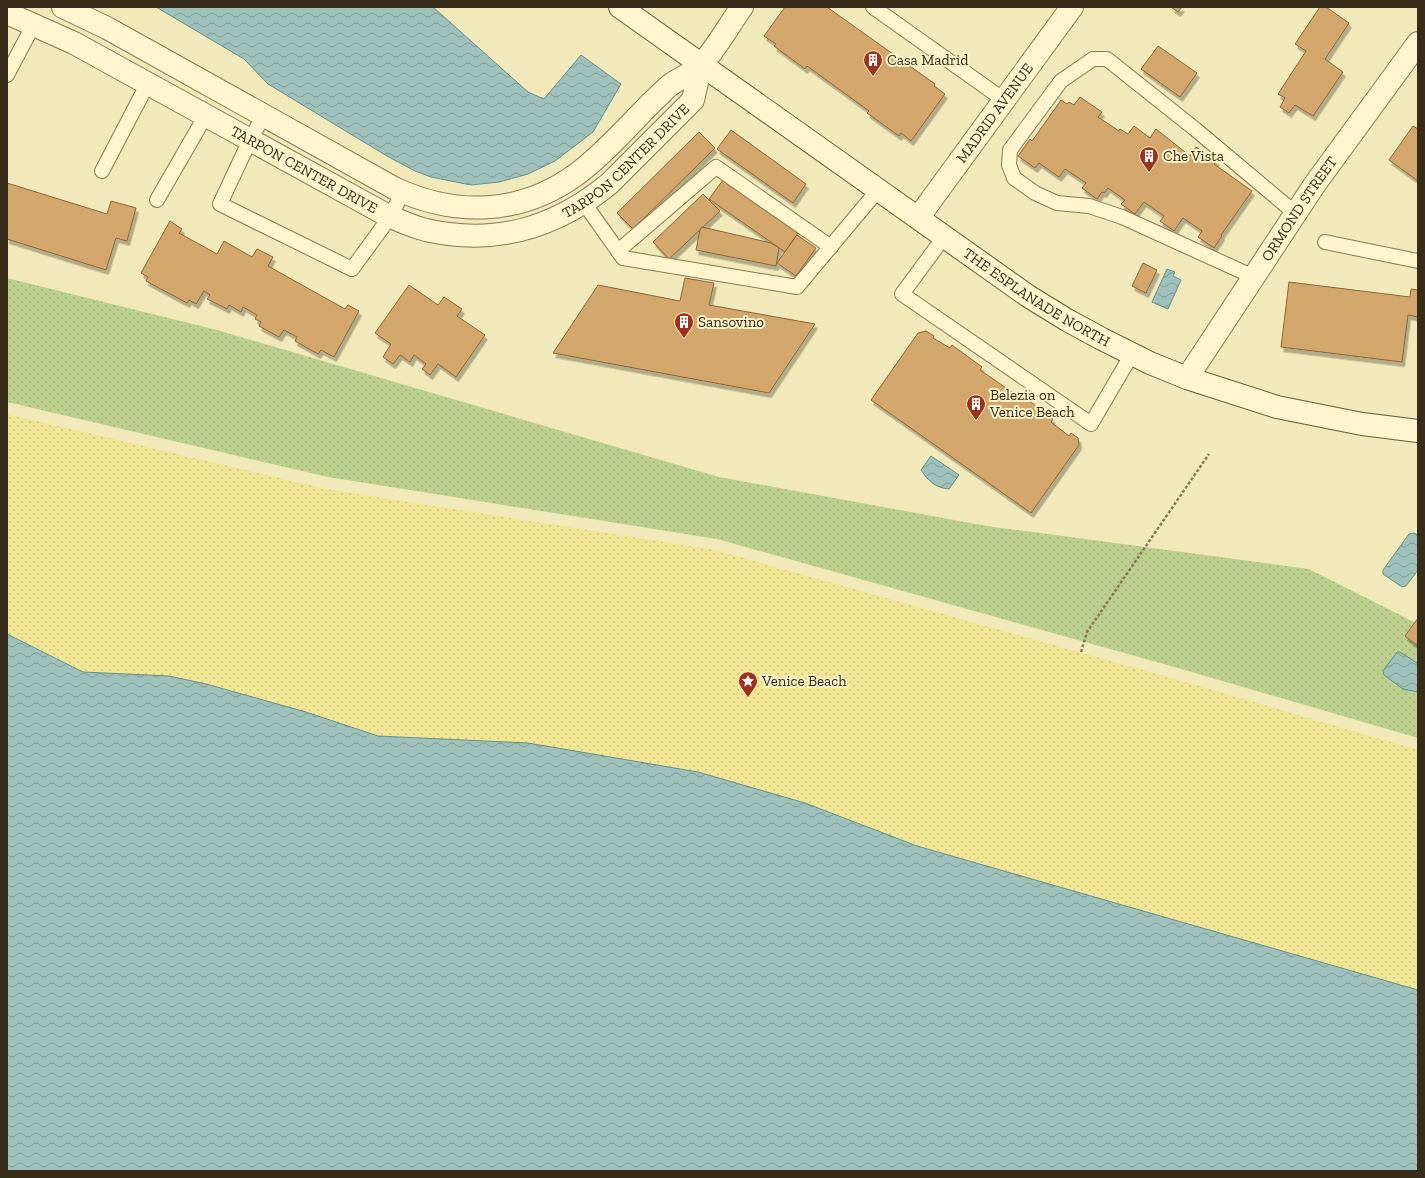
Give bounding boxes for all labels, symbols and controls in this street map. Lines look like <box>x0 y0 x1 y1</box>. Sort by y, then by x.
building icon: Casa Madrid <box>862 49 884 77</box>
place label: Casa Madrid <box>887 51 969 69</box>
street label: MADRID AVENUE <box>952 59 1037 166</box>
street label: TARPON CENTER DRIVE <box>559 100 693 222</box>
street label: TARPON CENTER DRIVE <box>228 122 381 217</box>
building icon: Che Vista <box>1138 145 1160 173</box>
place label: Che Vista <box>1163 147 1224 165</box>
street label: ORMOND STREET <box>1258 153 1341 265</box>
street label: THE ESPLANADE NORTH <box>960 244 1113 351</box>
building icon: Sansovino <box>673 311 695 339</box>
place label: Sansovino <box>698 313 764 331</box>
place label: Belezia on Venice Beach <box>989 386 1075 421</box>
building icon: Belezia on Venice Beach <box>965 393 987 421</box>
place icon: Venice Beach <box>737 670 759 698</box>
place label: Venice Beach <box>761 672 847 690</box>

